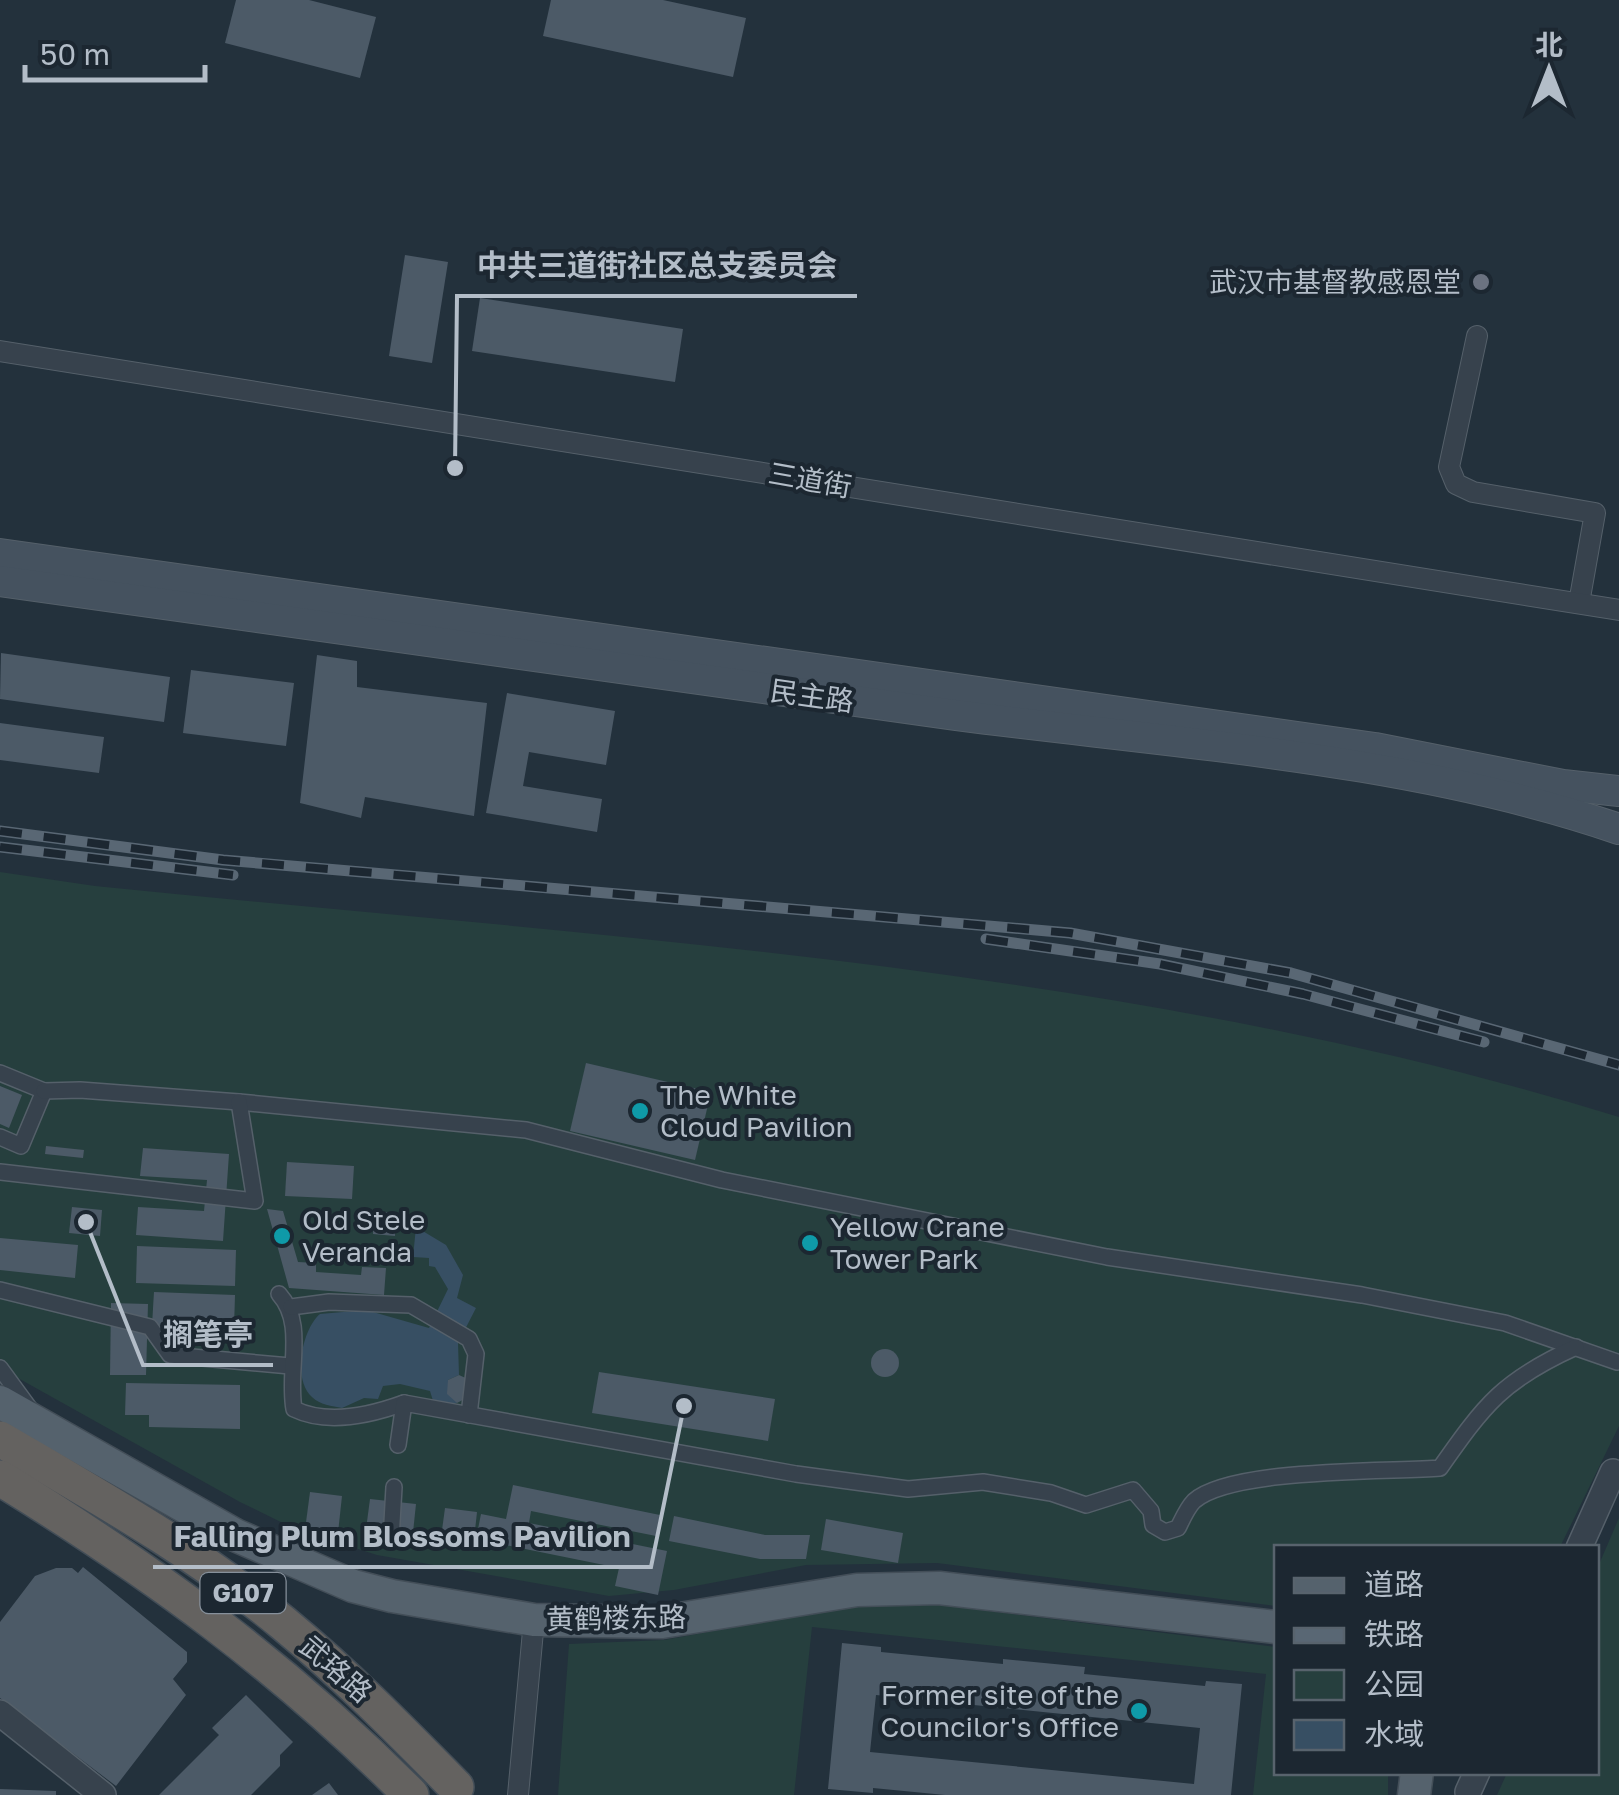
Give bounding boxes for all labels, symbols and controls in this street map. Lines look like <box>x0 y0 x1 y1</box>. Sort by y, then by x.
scale bar <box>25 20 205 82</box>
north arrow <box>1499 20 1599 120</box>
text: 北 <box>1535 28 1563 61</box>
text: 50 m <box>40 36 110 72</box>
callout: 中共三道街社区总支委员会 <box>457 236 857 296</box>
text: 中共三道街社区总支委员会 <box>477 247 837 283</box>
place label: 武汉市基督教感恩堂 <box>1209 265 1461 298</box>
marker: 武汉市基督教感恩堂 <box>1470 271 1492 293</box>
street label: 三道街 <box>766 456 854 503</box>
street label: 民主路 <box>768 673 856 718</box>
place label: The White Cloud Pavilion <box>660 1078 853 1143</box>
marker: The White Cloud Pavilion <box>629 1100 651 1122</box>
place label: Old Stele Veranda <box>302 1203 425 1268</box>
place label: Yellow Crane Tower Park <box>830 1210 1005 1275</box>
marker: Old Stele Veranda <box>271 1225 293 1247</box>
marker: Yellow Crane Tower Park <box>799 1232 821 1254</box>
callout: 搁笔亭 <box>143 1305 273 1365</box>
text: 搁笔亭 <box>163 1316 253 1352</box>
callout: Falling Plum Blossoms Pavilion <box>153 1507 651 1567</box>
text: Falling Plum Blossoms Pavilion <box>173 1518 631 1554</box>
legend <box>1274 1545 1599 1775</box>
text: 道路 <box>1364 1566 1424 1602</box>
road number: G107 <box>200 1573 286 1613</box>
street label: 黄鹤楼东路 <box>546 1600 686 1635</box>
text: 铁路 <box>1364 1616 1424 1652</box>
street label: 武珞路 <box>294 1629 379 1709</box>
text: 公园 <box>1364 1666 1424 1702</box>
place label: Former site of the Councilor's Office <box>880 1678 1119 1743</box>
marker: Former site of the Councilor's Office <box>1128 1700 1150 1722</box>
text: 水域 <box>1364 1716 1424 1752</box>

